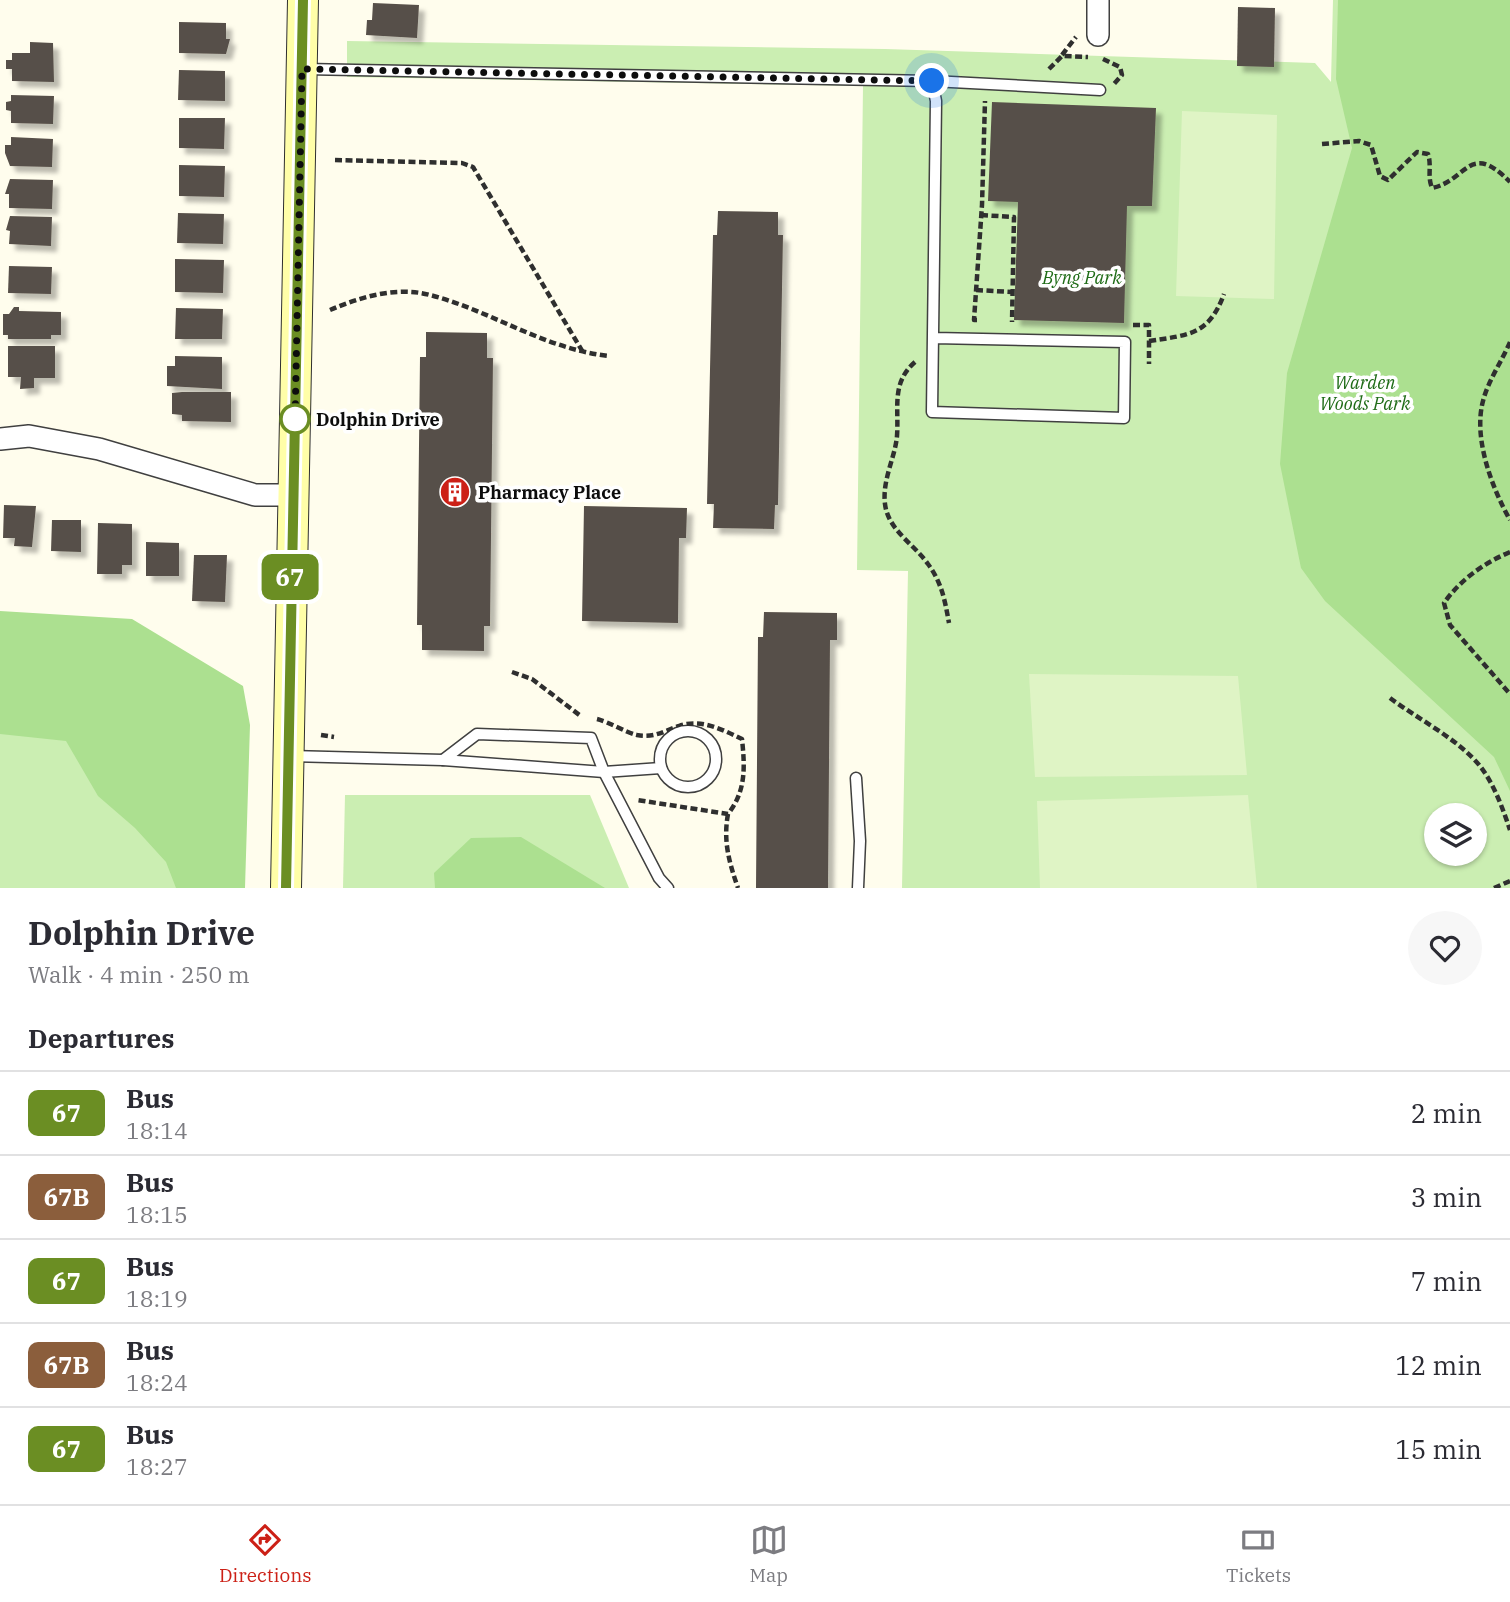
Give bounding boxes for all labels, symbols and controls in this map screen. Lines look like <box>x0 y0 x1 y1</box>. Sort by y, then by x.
your location <box>914 63 949 98</box>
park label: Byng Park <box>1041 266 1122 289</box>
park label: Warden Woods Park <box>1320 371 1411 415</box>
marker: Dolphin Drive <box>280 404 310 434</box>
place label: Dolphin Drive <box>316 408 440 431</box>
building icon: Pharmacy Place <box>438 475 472 509</box>
place label: Pharmacy Place <box>478 481 621 504</box>
line badge: 67 <box>258 554 322 600</box>
text: 67 <box>276 561 304 593</box>
map controls <box>1424 803 1487 866</box>
button: layers <box>1424 803 1487 866</box>
text: Dolphin Drive <box>28 911 255 954</box>
button: heart <box>1408 911 1482 985</box>
text: Walk · 4 min · 250 m <box>28 959 250 989</box>
text: Departures <box>28 1021 174 1055</box>
text: Bus <box>126 1081 174 1115</box>
text: 2 min <box>1411 1096 1482 1130</box>
text: 67 <box>52 1097 81 1129</box>
text: 18:14 <box>126 1115 188 1145</box>
text: Bus <box>126 1165 174 1199</box>
text: 3 min <box>1411 1180 1482 1214</box>
text: 67B <box>44 1181 89 1213</box>
text: 18:15 <box>126 1199 188 1229</box>
text: Bus <box>126 1249 174 1283</box>
text: 7 min <box>1411 1264 1482 1298</box>
text: 67 <box>52 1265 81 1297</box>
text: 18:19 <box>126 1283 188 1313</box>
text: Bus <box>126 1333 174 1367</box>
text: 12 min <box>1395 1348 1482 1382</box>
text: 67B <box>44 1349 89 1381</box>
text: 18:24 <box>126 1367 188 1397</box>
text: Bus <box>126 1417 174 1451</box>
text: 15 min <box>1395 1432 1482 1466</box>
text: 67 <box>52 1433 81 1465</box>
text: 18:27 <box>126 1451 188 1481</box>
tab: Directions <box>219 1521 312 1587</box>
tab: Map <box>749 1521 788 1587</box>
tab: Tickets <box>1226 1521 1291 1587</box>

